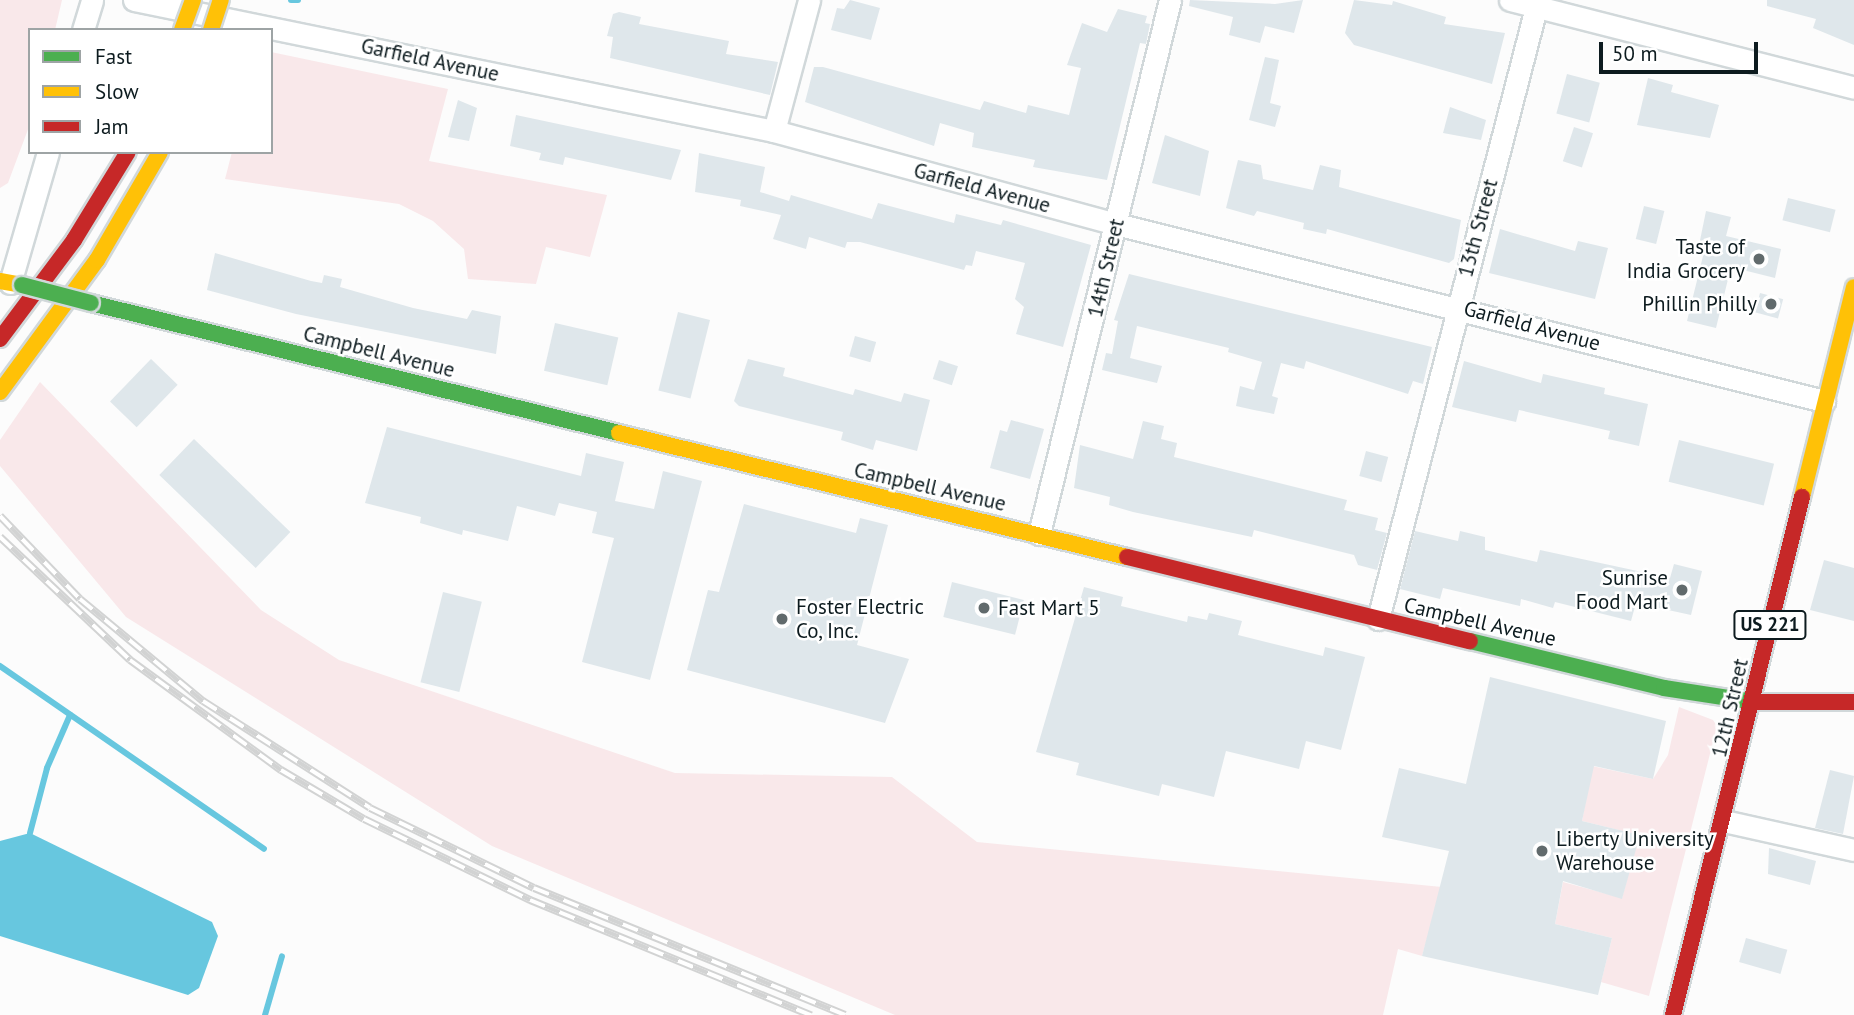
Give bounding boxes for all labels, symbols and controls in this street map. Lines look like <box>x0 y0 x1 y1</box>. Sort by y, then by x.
legend <box>28 28 273 154</box>
scale bar <box>1602 28 1761 72</box>
street label: Garfield Avenue <box>358 33 502 87</box>
text: 50 m <box>1612 40 1658 67</box>
text: Fast <box>95 43 132 70</box>
text: Slow <box>95 78 139 105</box>
text: Jam <box>95 113 129 140</box>
street label: Garfield Avenue <box>911 158 1053 218</box>
street label: 13th Street <box>1453 176 1503 280</box>
street label: 14th Street <box>1082 216 1130 320</box>
place label: Taste of India Grocery <box>1627 234 1745 284</box>
marker: Taste of India Grocery <box>1751 251 1767 267</box>
place label: Phillin Philly <box>1642 291 1757 317</box>
street label: Garfield Avenue <box>1461 296 1603 356</box>
marker: Phillin Philly <box>1763 296 1779 312</box>
street label: Campbell Avenue <box>300 321 458 383</box>
street label: Campbell Avenue <box>851 457 1009 517</box>
place label: Sunrise Food Mart <box>1576 565 1668 615</box>
marker: Sunrise Food Mart <box>1674 582 1690 598</box>
street label: Campbell Avenue <box>1401 592 1559 652</box>
place label: Foster Electric Co, Inc. <box>796 594 924 644</box>
place label: Fast Mart 5 <box>998 595 1100 621</box>
marker: Fast Mart 5 <box>976 600 992 616</box>
road number: US 221 <box>1733 610 1807 640</box>
marker: Foster Electric Co, Inc. <box>774 611 790 627</box>
street label: 12th Street <box>1706 656 1754 760</box>
place label: Liberty University Warehouse <box>1556 826 1715 876</box>
marker: Liberty University Warehouse <box>1534 843 1550 859</box>

